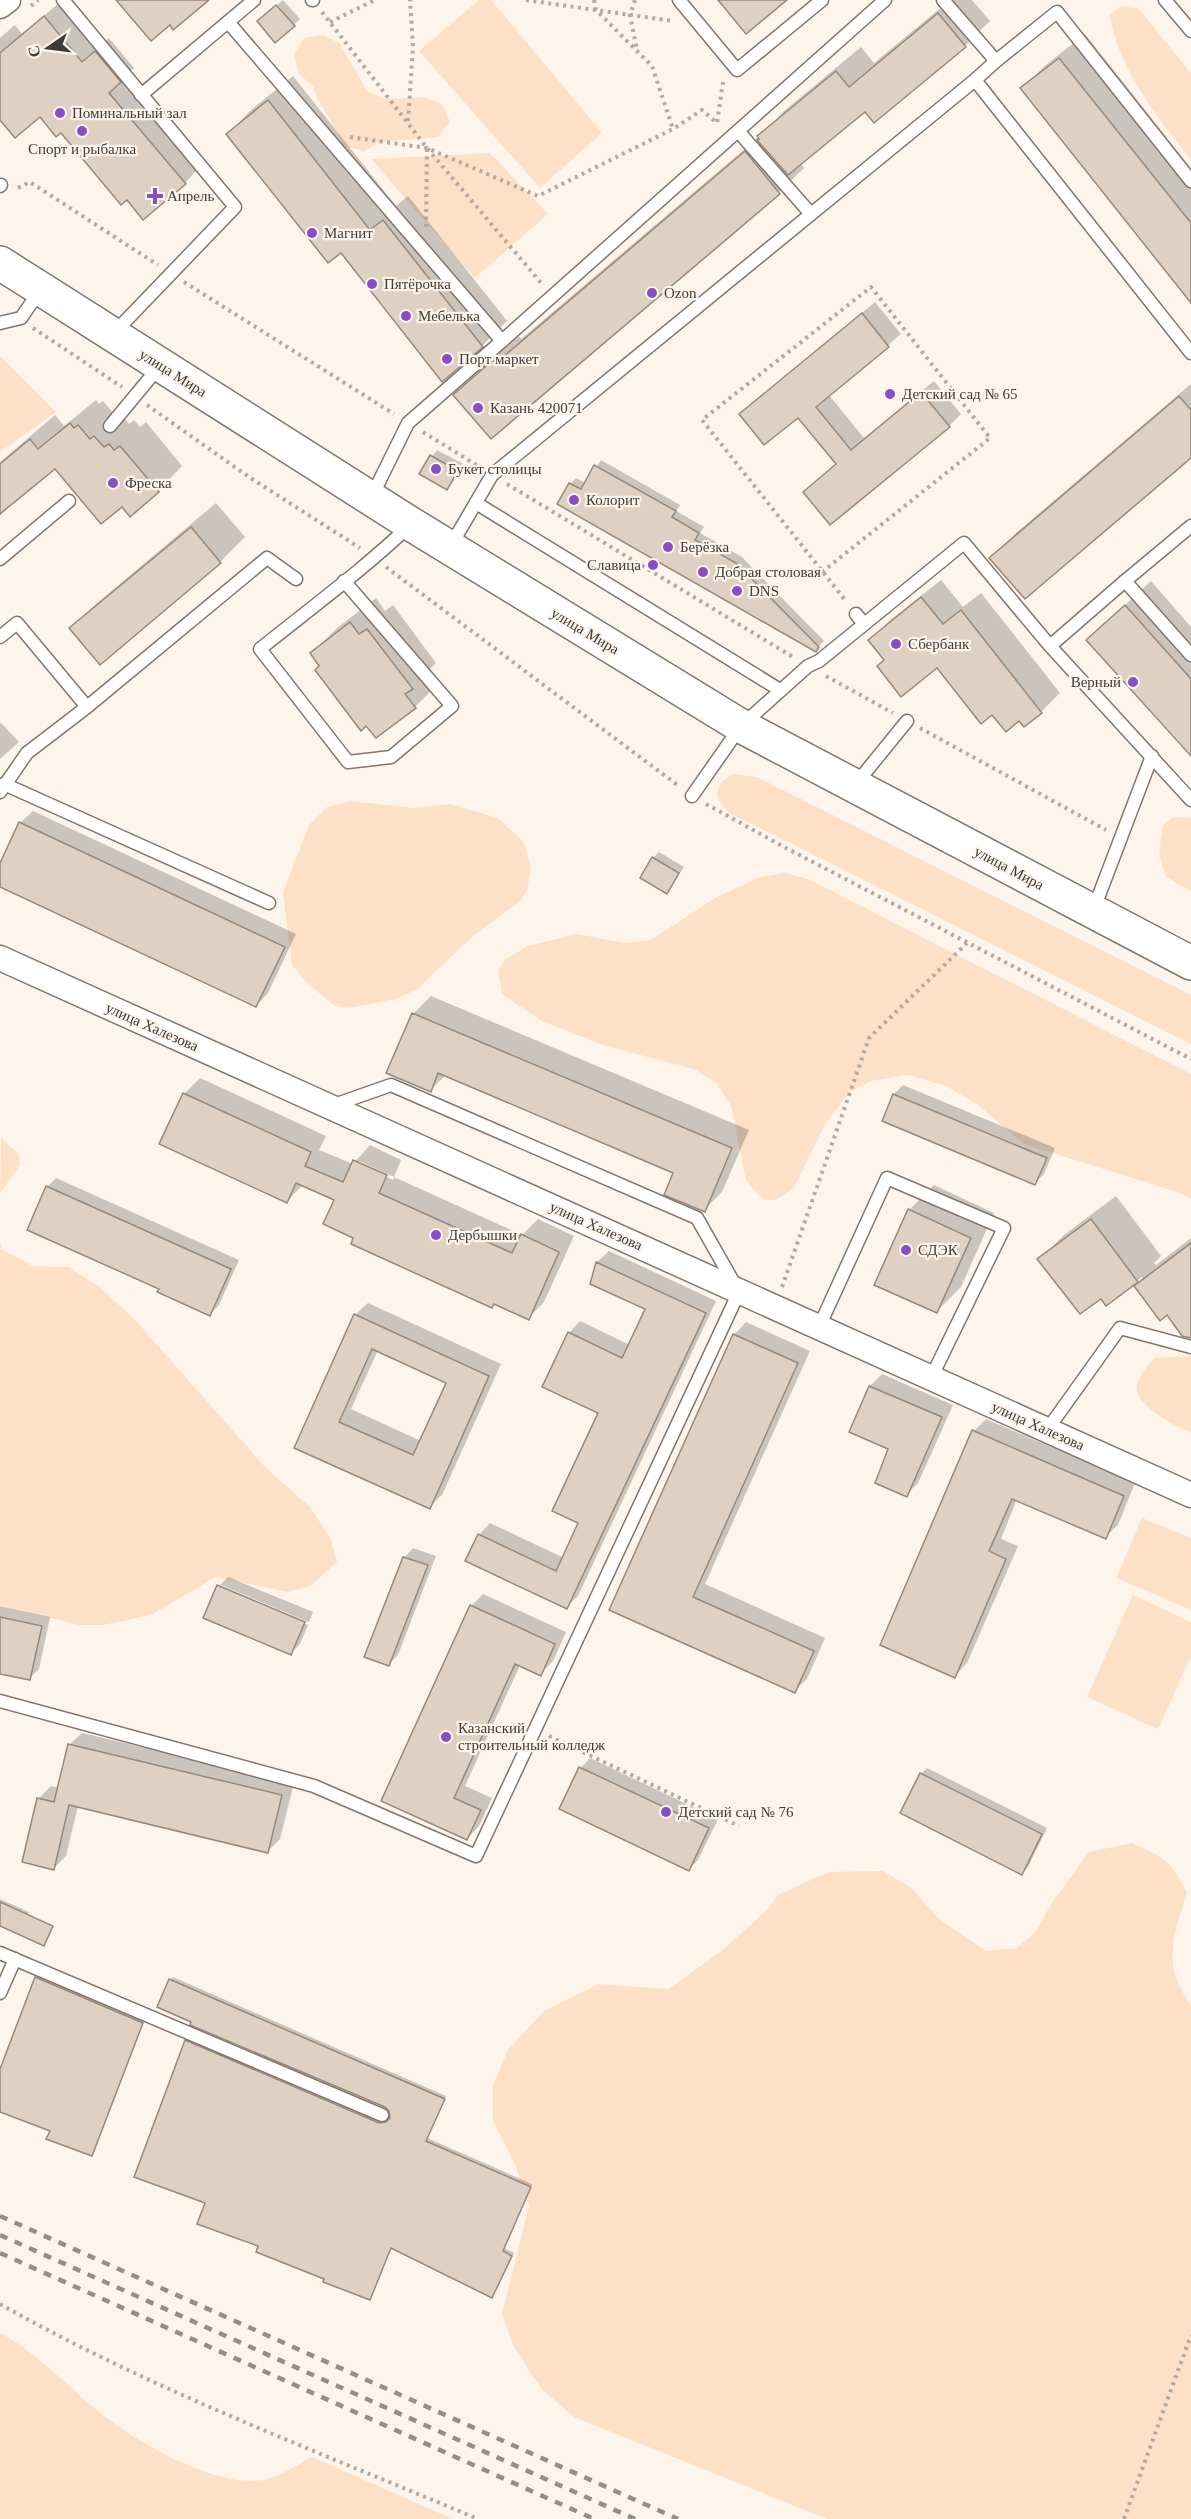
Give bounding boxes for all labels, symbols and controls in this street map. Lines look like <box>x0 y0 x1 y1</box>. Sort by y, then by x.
north arrow <box>18 18 78 78</box>
text: С <box>24 44 44 59</box>
place label: Поминальный зал <box>72 105 187 121</box>
marker: Поминальный зал <box>53 106 67 120</box>
marker: Спорт и рыбалка <box>75 124 89 138</box>
place label: Спорт и рыбалка <box>28 141 136 157</box>
place label: Апрель <box>167 188 215 204</box>
marker: Апрель <box>148 189 162 203</box>
place label: Магнит <box>324 225 373 241</box>
marker: Магнит <box>305 226 319 240</box>
place label: Пятёрочка <box>384 276 451 292</box>
marker: Пятёрочка <box>365 277 379 291</box>
place label: Ozon <box>664 285 697 301</box>
marker: Ozon <box>645 286 659 300</box>
place label: Мебелька <box>418 308 480 324</box>
marker: Мебелька <box>399 309 413 323</box>
street label: улица Мира <box>136 346 210 400</box>
place label: Порт маркет <box>459 351 539 367</box>
marker: Порт маркет <box>440 352 454 366</box>
place label: Детский сад № 65 <box>902 386 1018 402</box>
marker: Детский сад № 65 <box>883 387 897 401</box>
place label: Казань 420071 <box>490 400 583 416</box>
marker: Казань 420071 <box>471 401 485 415</box>
place label: Букет столицы <box>448 461 542 477</box>
marker: Букет столицы <box>429 462 443 476</box>
place label: Фреска <box>125 475 172 491</box>
marker: Фреска <box>106 476 120 490</box>
place label: Колорит <box>586 492 640 508</box>
marker: Колорит <box>567 493 581 507</box>
place label: Берёзка <box>680 539 729 555</box>
marker: Берёзка <box>661 540 675 554</box>
place label: Славица <box>587 557 641 573</box>
marker: Славица <box>646 558 660 572</box>
place label: Добрая столовая <box>715 564 821 580</box>
marker: Добрая столовая <box>696 565 710 579</box>
place label: DNS <box>749 583 779 599</box>
marker: DNS <box>730 584 744 598</box>
street label: улица Мира <box>548 604 622 658</box>
place label: Сбербанк <box>908 636 970 652</box>
marker: Сбербанк <box>889 637 903 651</box>
place label: Верный <box>1071 674 1121 690</box>
marker: Верный <box>1126 675 1140 689</box>
street label: улица Мира <box>972 843 1047 893</box>
street label: улица Халезова <box>103 999 201 1055</box>
street label: улица Халезова <box>547 1198 645 1254</box>
place label: Дербышки <box>448 1227 517 1243</box>
marker: Дербышки <box>429 1228 443 1242</box>
place label: СДЭК <box>918 1242 959 1258</box>
marker: СДЭК <box>899 1243 913 1257</box>
street label: улица Халезова <box>989 1398 1087 1454</box>
place label: Казанский строительный колледж <box>458 1720 606 1753</box>
marker: Казанский строительный колледж <box>439 1730 453 1744</box>
place label: Детский сад № 76 <box>678 1804 794 1820</box>
marker: Детский сад № 76 <box>659 1805 673 1819</box>

